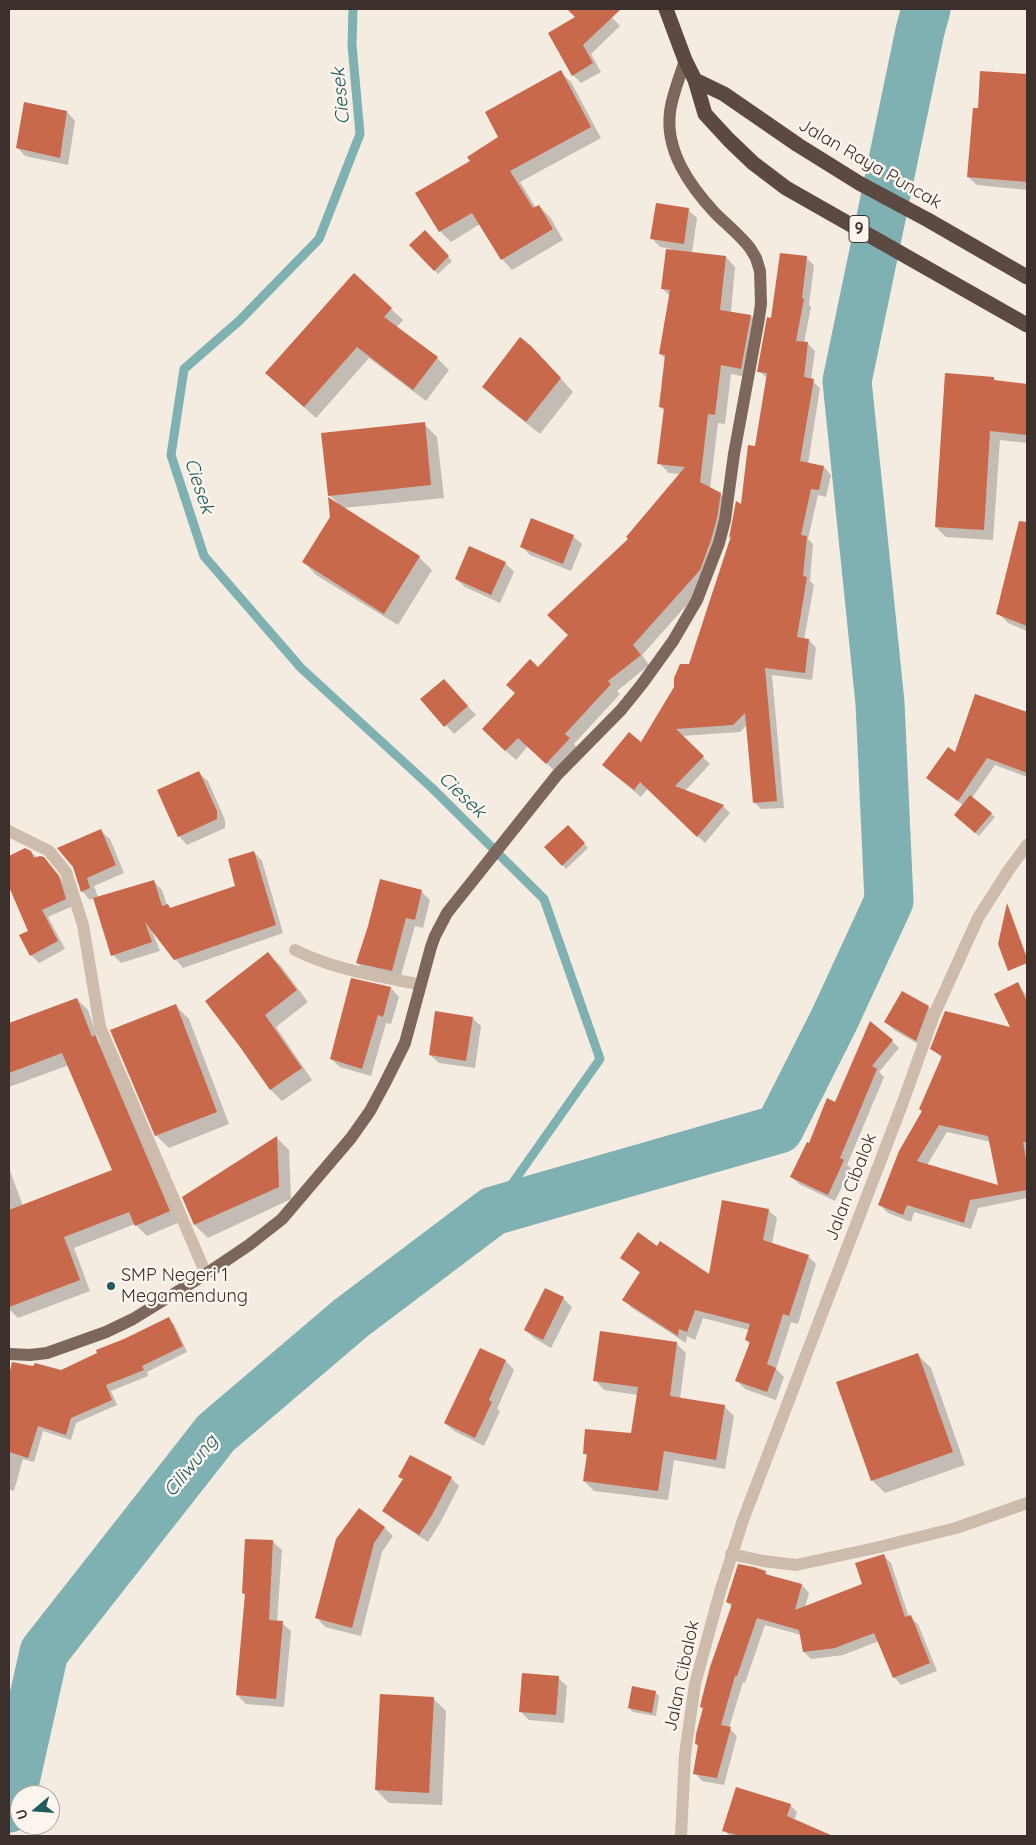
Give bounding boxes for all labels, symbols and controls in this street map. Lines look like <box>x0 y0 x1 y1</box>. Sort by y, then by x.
water label: Ciesek <box>327 67 355 125</box>
street label: Jalan Raya Puncak <box>795 114 945 214</box>
road number: 9 <box>849 215 869 242</box>
water label: Ciesek <box>179 455 219 517</box>
water label: Ciesek <box>434 767 490 823</box>
street label: Jalan Cibalok <box>821 1130 881 1244</box>
place label: SMP Negeri 1 Megamendung <box>121 1265 248 1308</box>
marker: SMP Negeri 1 Megamendung <box>105 1280 117 1292</box>
water label: Ciliwung <box>159 1431 223 1501</box>
street label: Jalan Cibalok <box>660 1618 704 1734</box>
north arrow <box>10 1785 60 1835</box>
text: U <box>12 1807 32 1822</box>

